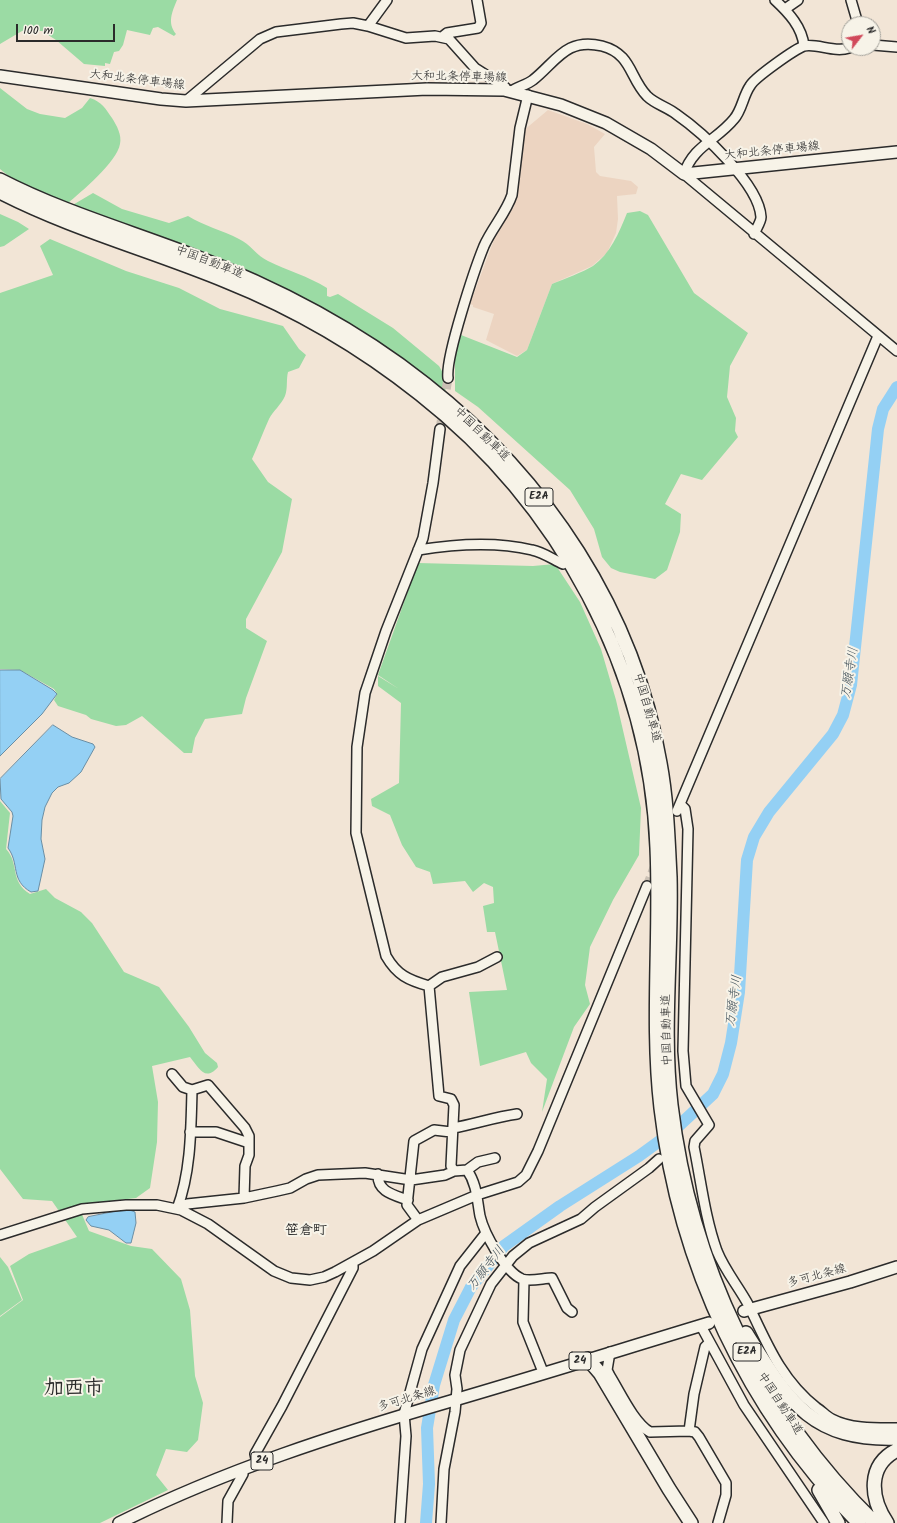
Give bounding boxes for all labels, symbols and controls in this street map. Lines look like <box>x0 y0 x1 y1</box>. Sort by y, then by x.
scale bar <box>18 16 117 42</box>
north arrow <box>841 16 881 56</box>
text: 100 m <box>23 21 53 40</box>
text: N <box>861 23 880 38</box>
street label: 大和北条停車場線 <box>88 68 186 94</box>
street label: 大和北条停車場線 <box>411 70 507 86</box>
street label: 大和北条停車場線 <box>724 140 820 164</box>
street label: 中国自動車道 <box>173 243 245 283</box>
street label: 中国自動車道 <box>450 405 512 465</box>
road number: E2A <box>525 488 553 506</box>
water label: 万願寺川 <box>839 646 863 700</box>
street label: 中国自動車道 <box>629 671 663 745</box>
water label: 万願寺川 <box>724 974 746 1028</box>
street label: 中国自動車道 <box>660 994 676 1066</box>
district label: 笹倉町 <box>285 1224 327 1240</box>
water label: 万願寺川 <box>465 1244 509 1294</box>
street label: 多可北条線 <box>786 1262 848 1292</box>
road number: E2A <box>733 1343 761 1361</box>
road number: 24 <box>569 1352 591 1370</box>
street label: 中国自動車道 <box>753 1370 805 1438</box>
district label: 加西市 <box>44 1379 104 1403</box>
street label: 多可北条線 <box>376 1384 438 1416</box>
road number: 24 <box>251 1452 273 1470</box>

